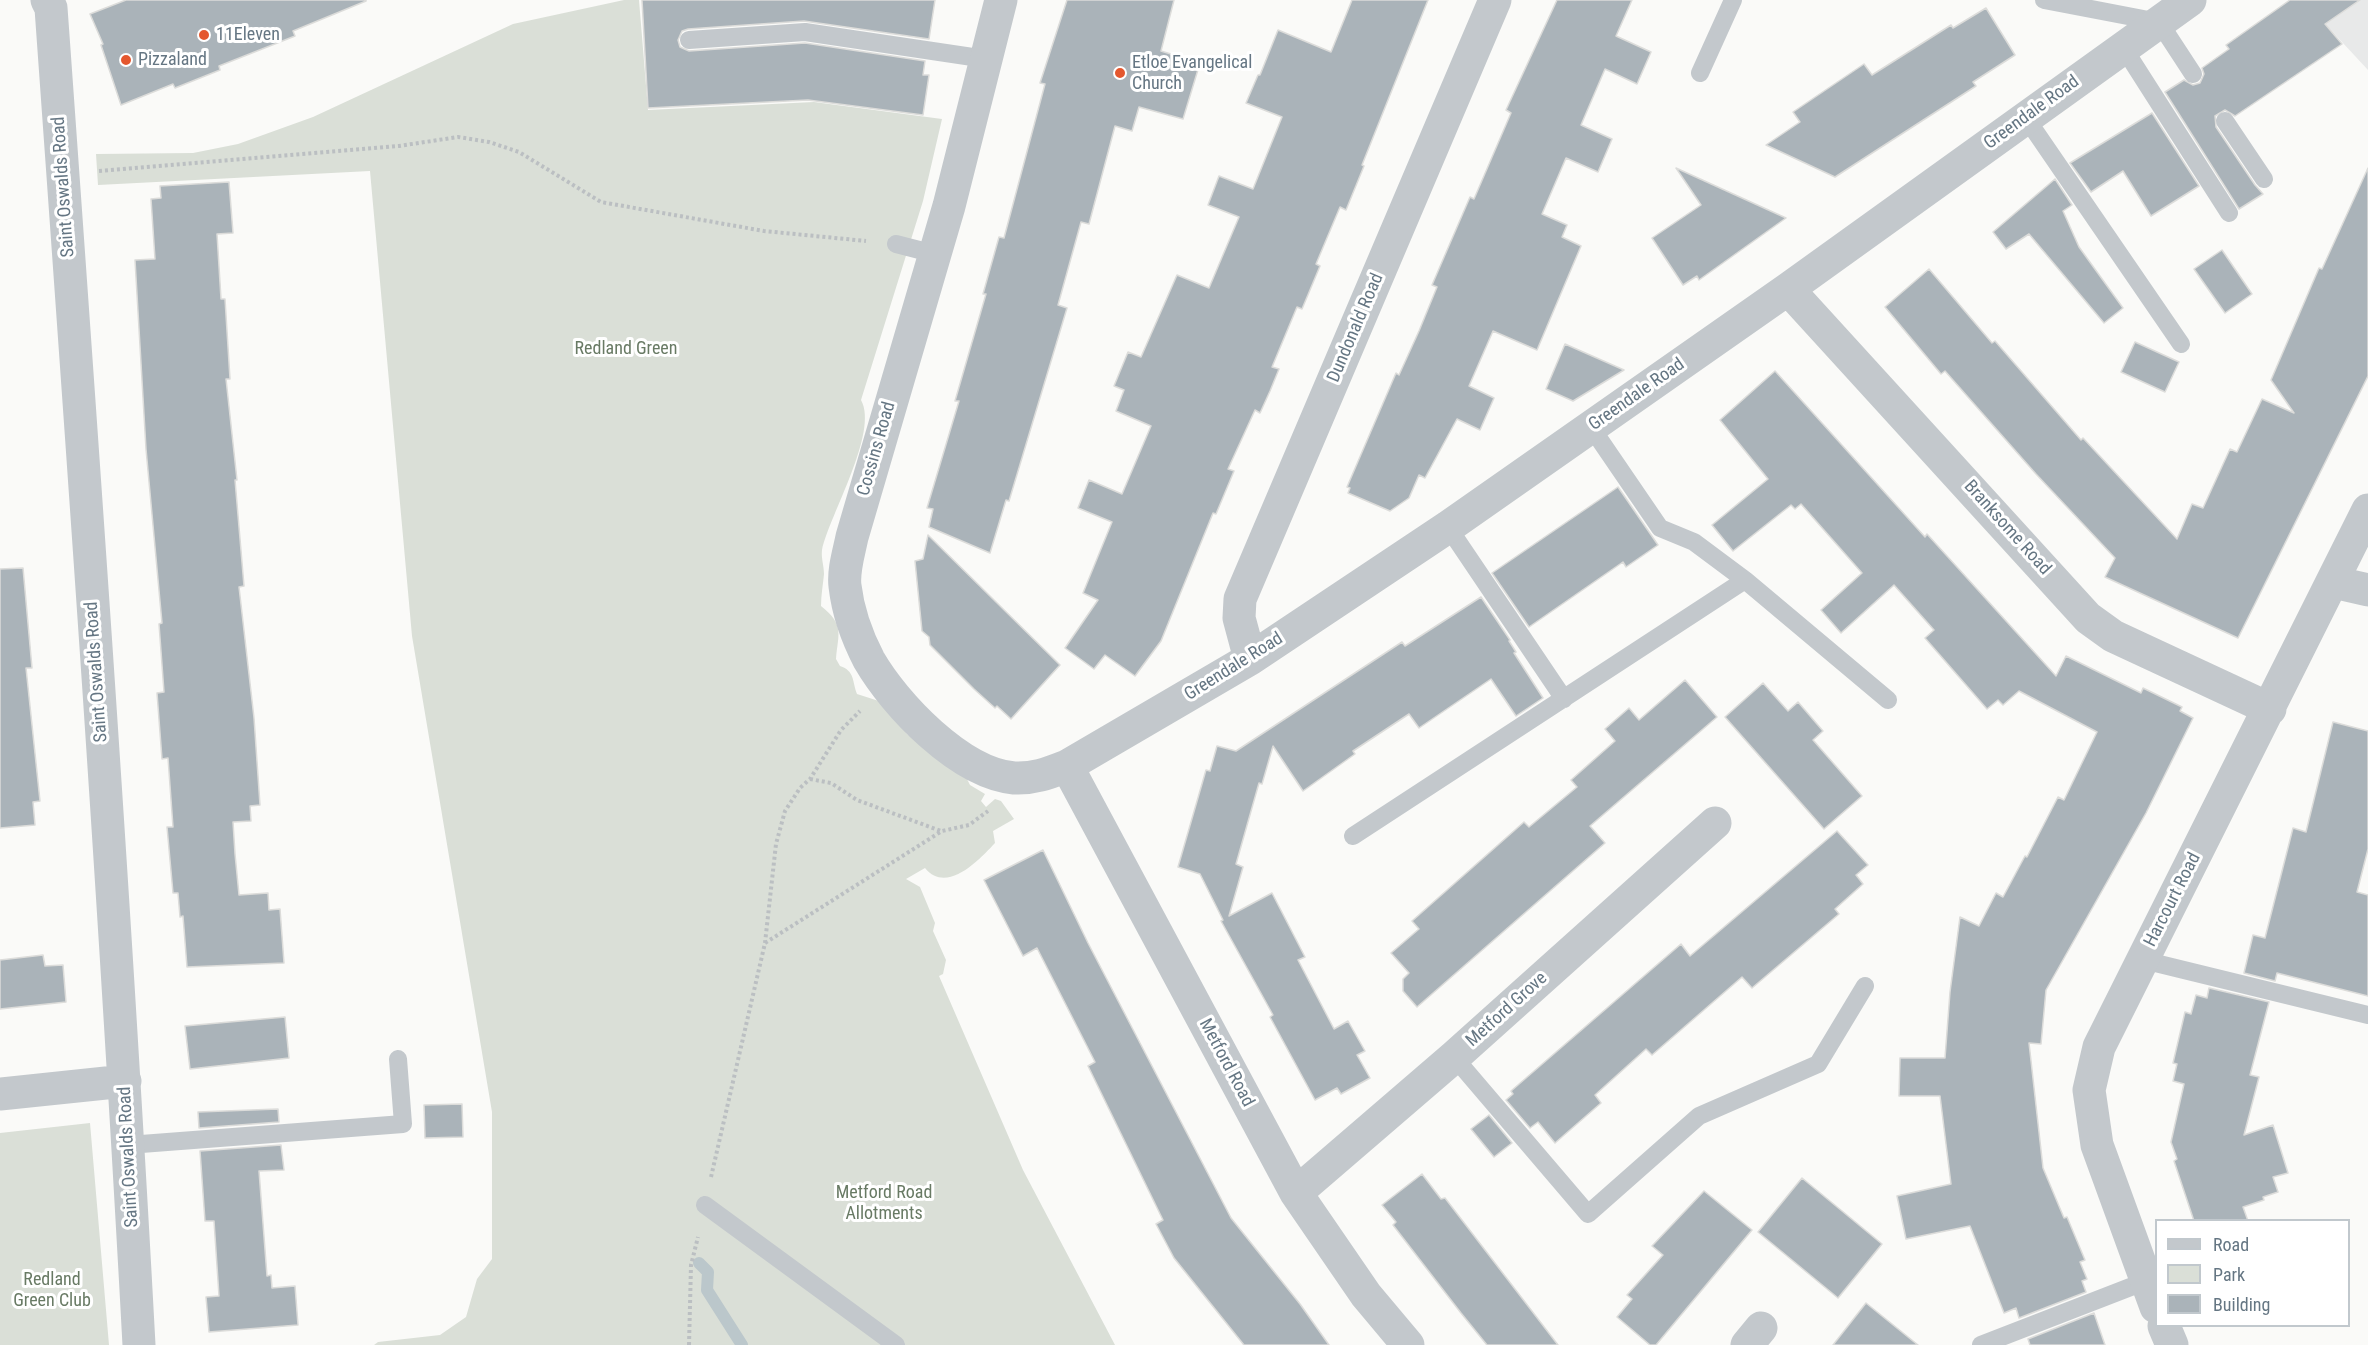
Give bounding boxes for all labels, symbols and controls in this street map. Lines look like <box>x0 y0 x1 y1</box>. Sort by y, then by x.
place label: 11Eleven <box>216 24 280 46</box>
marker: 11Eleven <box>197 28 211 42</box>
place label: Pizzaland <box>138 49 207 71</box>
place label: Etloe Evangelical Church <box>1132 52 1252 94</box>
marker: Pizzaland <box>119 53 133 67</box>
marker: Etloe Evangelical Church <box>1113 66 1127 80</box>
street label: Greendale Road <box>1980 71 2084 155</box>
street label: Saint Oswalds Road <box>48 116 80 258</box>
street label: Dundonald Road <box>1323 270 1389 386</box>
park label: Redland Green <box>575 338 677 360</box>
street label: Greendale Road <box>1585 354 1689 436</box>
street label: Cossins Road <box>853 399 901 499</box>
street label: Branksome Road <box>1959 476 2055 580</box>
street label: Saint Oswalds Road <box>81 601 113 743</box>
street label: Greendale Road <box>1181 628 1287 706</box>
street label: Harcourt Road <box>2140 849 2206 951</box>
street label: Metford Grove <box>1462 968 1552 1052</box>
street label: Metford Road <box>1194 1015 1258 1111</box>
street label: Saint Oswalds Road <box>115 1086 143 1228</box>
park label: Metford Road Allotments <box>836 1182 932 1224</box>
legend <box>2155 1219 2350 1327</box>
text: Road <box>2213 1234 2249 1255</box>
text: Park <box>2213 1264 2245 1285</box>
park label: Redland Green Club <box>13 1269 91 1312</box>
text: Building <box>2213 1294 2270 1315</box>

